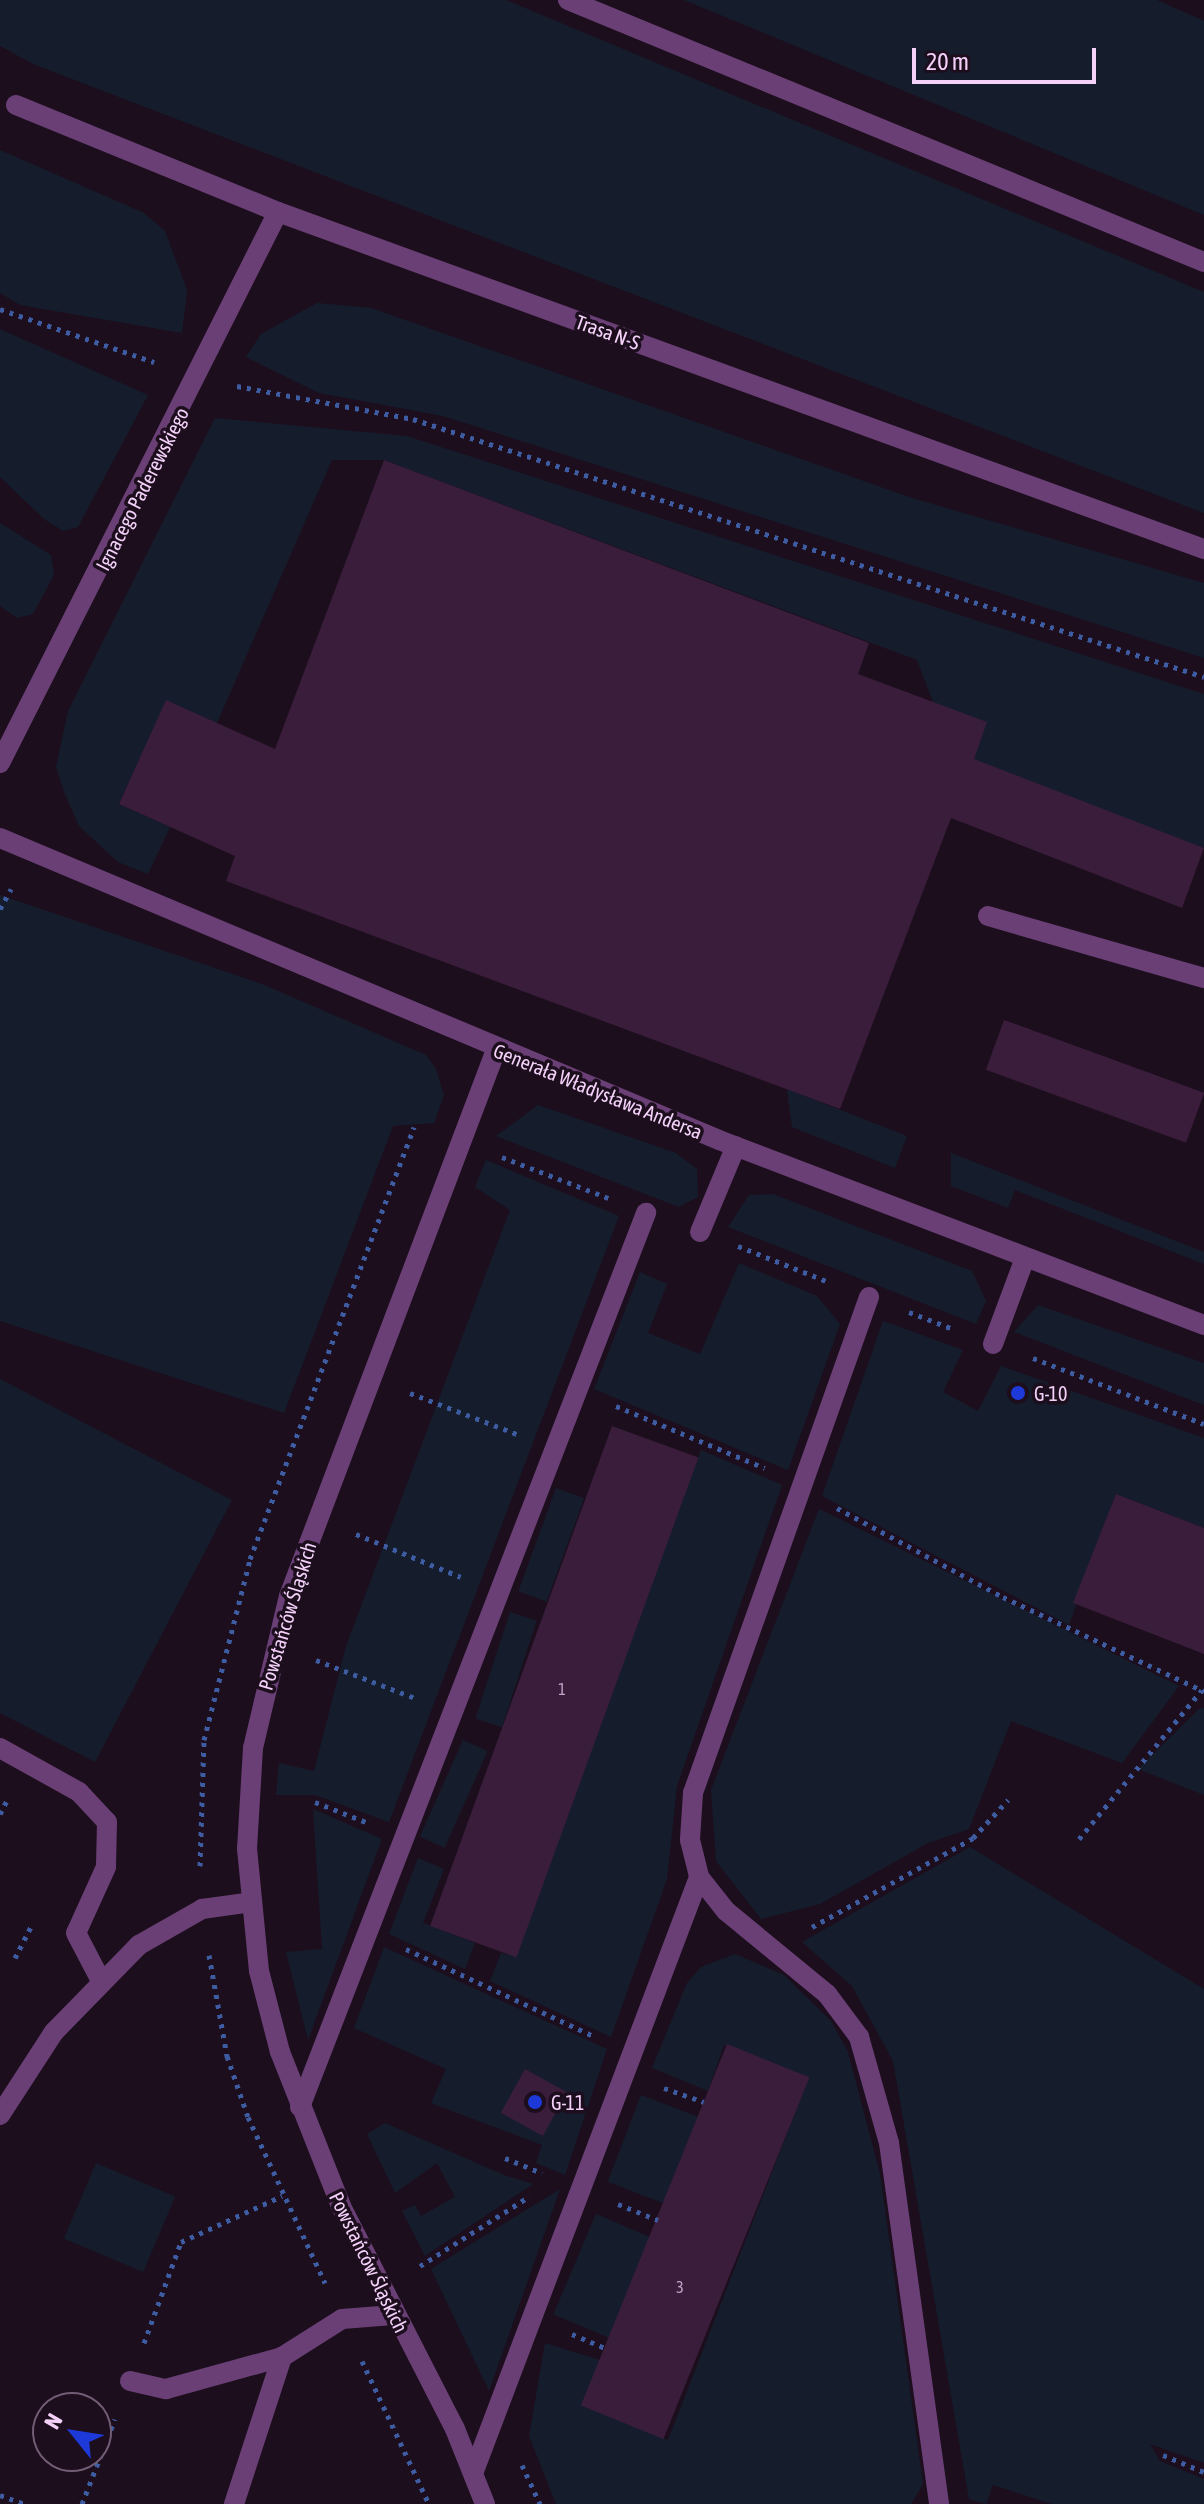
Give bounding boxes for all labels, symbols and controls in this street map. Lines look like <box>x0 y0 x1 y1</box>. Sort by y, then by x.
scale bar <box>916 32 1100 82</box>
text: 20 m <box>926 48 969 75</box>
street label: Trasa N-S <box>573 309 643 355</box>
street label: Ignacego Paderewskiego <box>90 403 194 575</box>
street label: Generała Władysława Andersa <box>490 1038 706 1144</box>
place label: G-10 <box>1034 1381 1067 1405</box>
marker: G-10 <box>1009 1384 1027 1402</box>
street label: Powstańców Śląskich <box>253 1539 321 1693</box>
house number: 1 <box>558 1679 566 1699</box>
place label: G-11 <box>551 2090 584 2114</box>
marker: G-11 <box>526 2093 544 2111</box>
street label: Powstańców Śląskich <box>325 2188 413 2336</box>
house number: 3 <box>676 2277 684 2297</box>
north arrow <box>32 2392 112 2472</box>
text: N <box>38 2409 67 2433</box>

